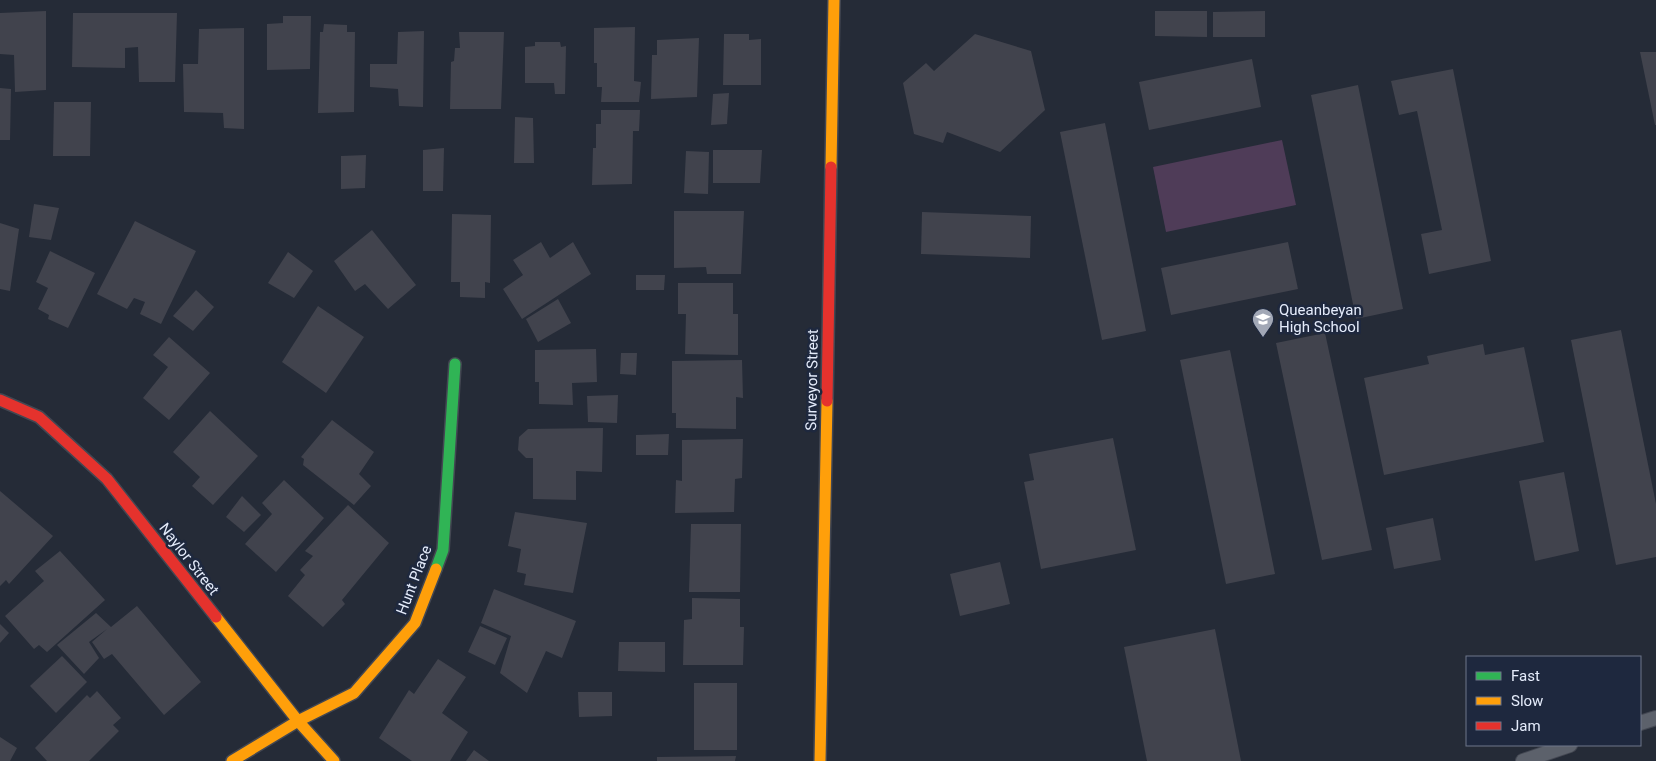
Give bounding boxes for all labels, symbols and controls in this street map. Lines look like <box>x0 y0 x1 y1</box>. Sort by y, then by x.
place label: Queanbeyan High School <box>1279 301 1362 336</box>
school or university icon: Queanbeyan High School <box>1251 307 1275 338</box>
street label: Surveyor Street <box>802 329 822 431</box>
street label: Naylor Street <box>155 519 223 599</box>
street label: Hunt Place <box>393 543 435 617</box>
legend <box>1466 656 1641 746</box>
text: Fast <box>1511 667 1540 685</box>
text: Slow <box>1511 692 1543 710</box>
text: Jam <box>1511 717 1541 735</box>

